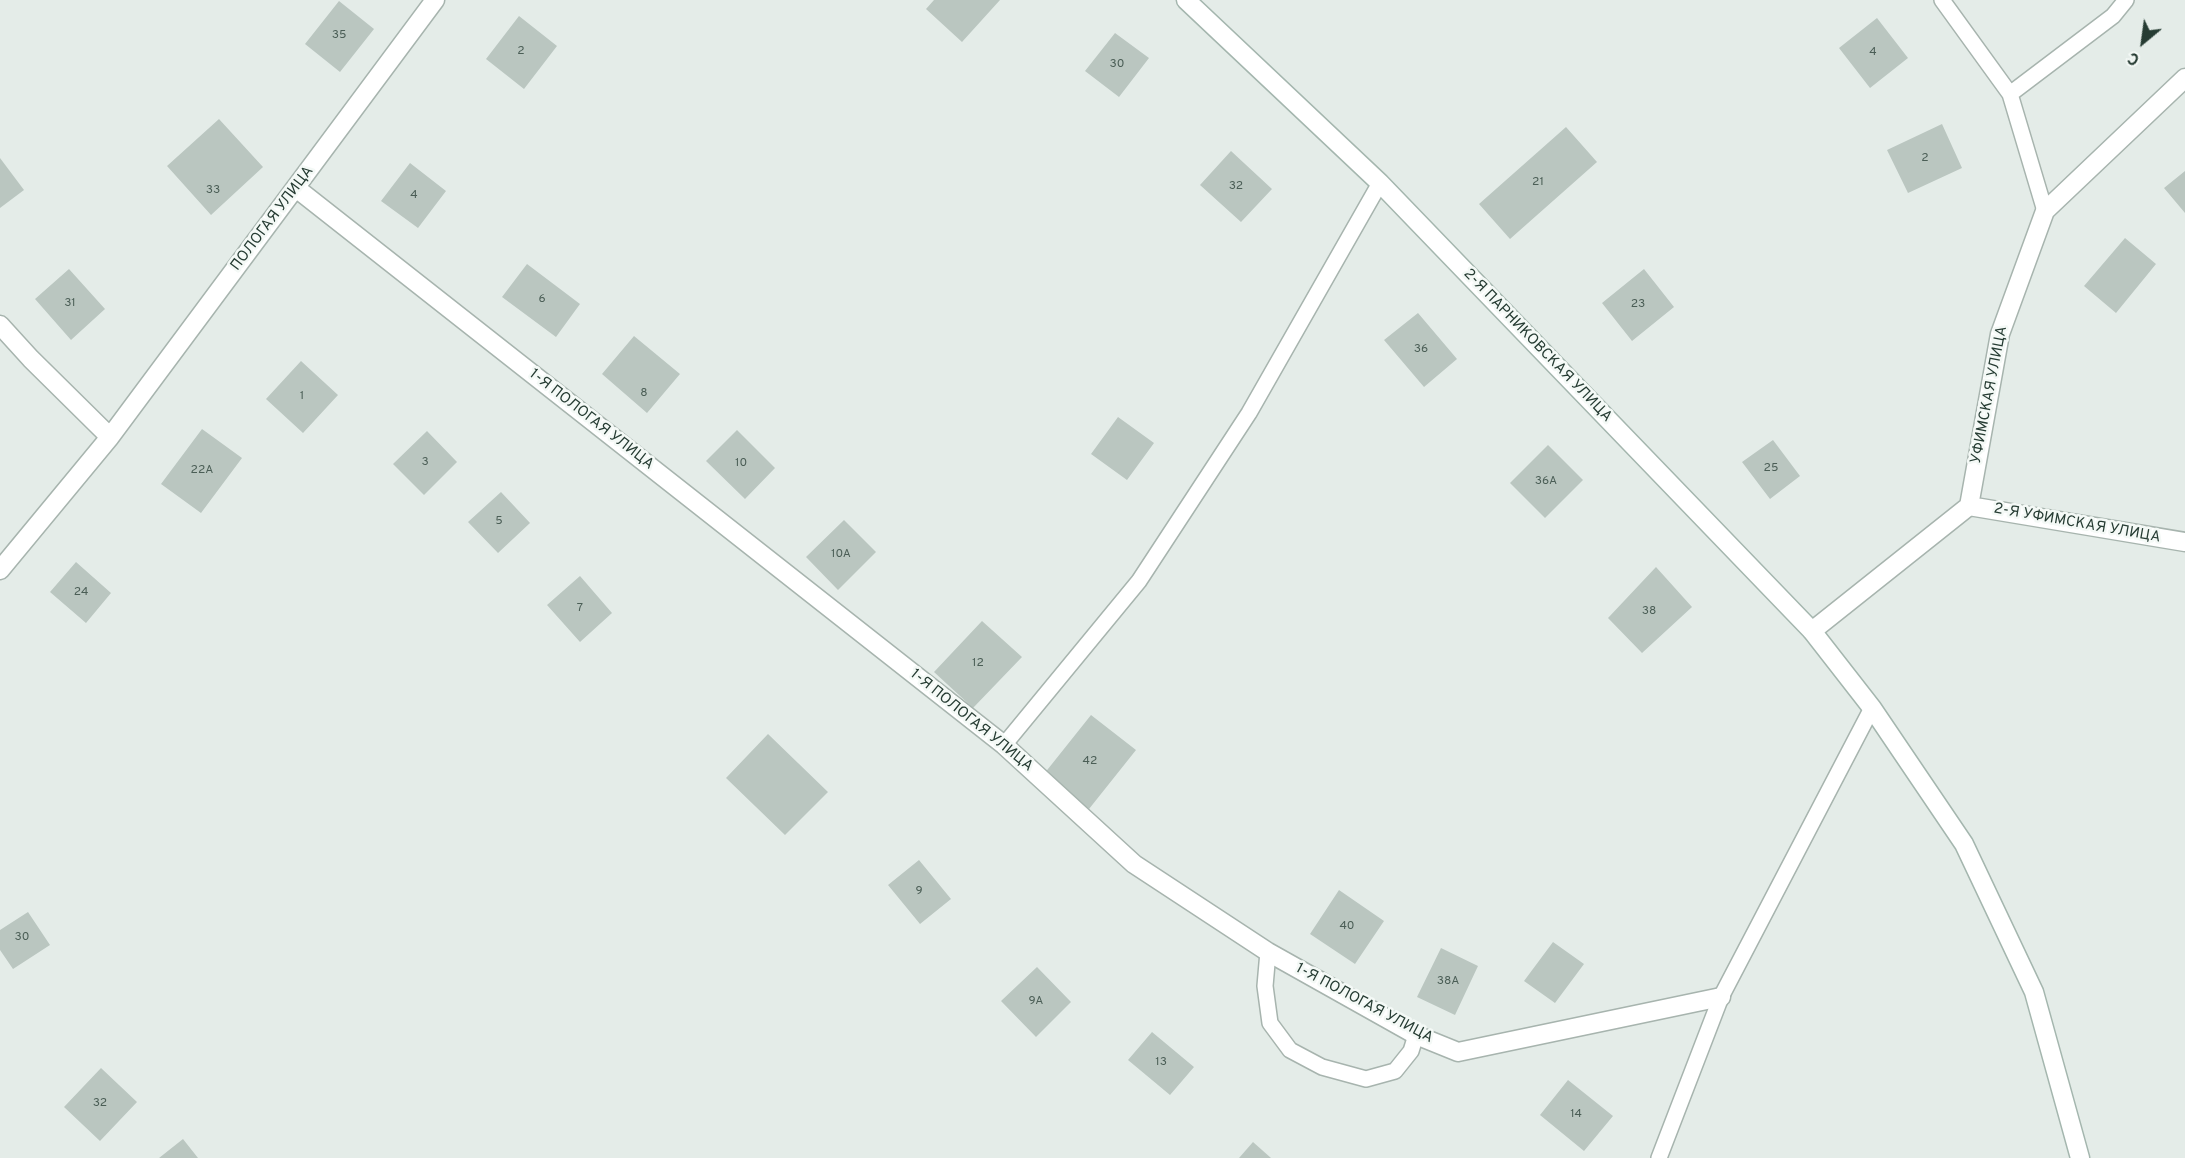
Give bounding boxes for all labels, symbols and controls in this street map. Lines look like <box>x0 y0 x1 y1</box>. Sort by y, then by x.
north arrow <box>2113 12 2173 72</box>
house number: 35 <box>332 29 346 43</box>
house number: 2 <box>517 45 525 59</box>
house number: 4 <box>1869 46 1877 60</box>
text: С <box>2125 47 2144 69</box>
house number: 30 <box>1110 58 1124 72</box>
house number: 2 <box>1921 152 1929 166</box>
street label: ПОЛОГАЯ УЛИЦА <box>228 163 318 275</box>
house number: 21 <box>1532 176 1544 190</box>
house number: 32 <box>1229 180 1243 194</box>
house number: 33 <box>206 184 220 198</box>
house number: 4 <box>410 189 418 203</box>
street label: 2-Я ПАРНИКОВСКАЯ УЛИЦА <box>1459 266 1615 426</box>
house number: 6 <box>538 293 546 307</box>
house number: 31 <box>64 297 76 311</box>
house number: 23 <box>1631 298 1645 312</box>
street label: УФИМСКАЯ УЛИЦА <box>1968 325 2012 465</box>
house number: 36 <box>1414 343 1428 357</box>
street label: 1-Я ПОЛОГАЯ УЛИЦА <box>525 366 657 474</box>
house number: 8 <box>640 387 648 401</box>
house number: 1 <box>300 390 304 404</box>
house number: 3 <box>421 456 429 470</box>
house number: 10 <box>735 457 747 471</box>
house number: 25 <box>1764 462 1778 476</box>
house number: 22А <box>191 464 213 478</box>
house number: 36А <box>1535 475 1557 489</box>
street label: 2-Я УФИМСКАЯ УЛИЦА <box>1992 500 2162 548</box>
house number: 5 <box>495 515 503 529</box>
house number: 10А <box>831 548 851 562</box>
house number: 24 <box>74 586 88 600</box>
house number: 7 <box>577 602 583 616</box>
house number: 38 <box>1642 605 1656 619</box>
house number: 12 <box>972 657 984 671</box>
street label: 1-Я ПОЛОГАЯ УЛИЦА <box>906 666 1036 776</box>
house number: 42 <box>1083 755 1097 769</box>
house number: 9 <box>915 885 923 899</box>
house number: 40 <box>1339 920 1355 934</box>
house number: 30 <box>15 931 29 945</box>
street label: 1-Я ПОЛОГАЯ УЛИЦА <box>1292 960 1436 1048</box>
house number: 38А <box>1437 975 1459 989</box>
house number: 9А <box>1029 995 1043 1009</box>
house number: 13 <box>1155 1056 1167 1070</box>
house number: 32 <box>93 1097 107 1111</box>
house number: 14 <box>1570 1108 1582 1122</box>

